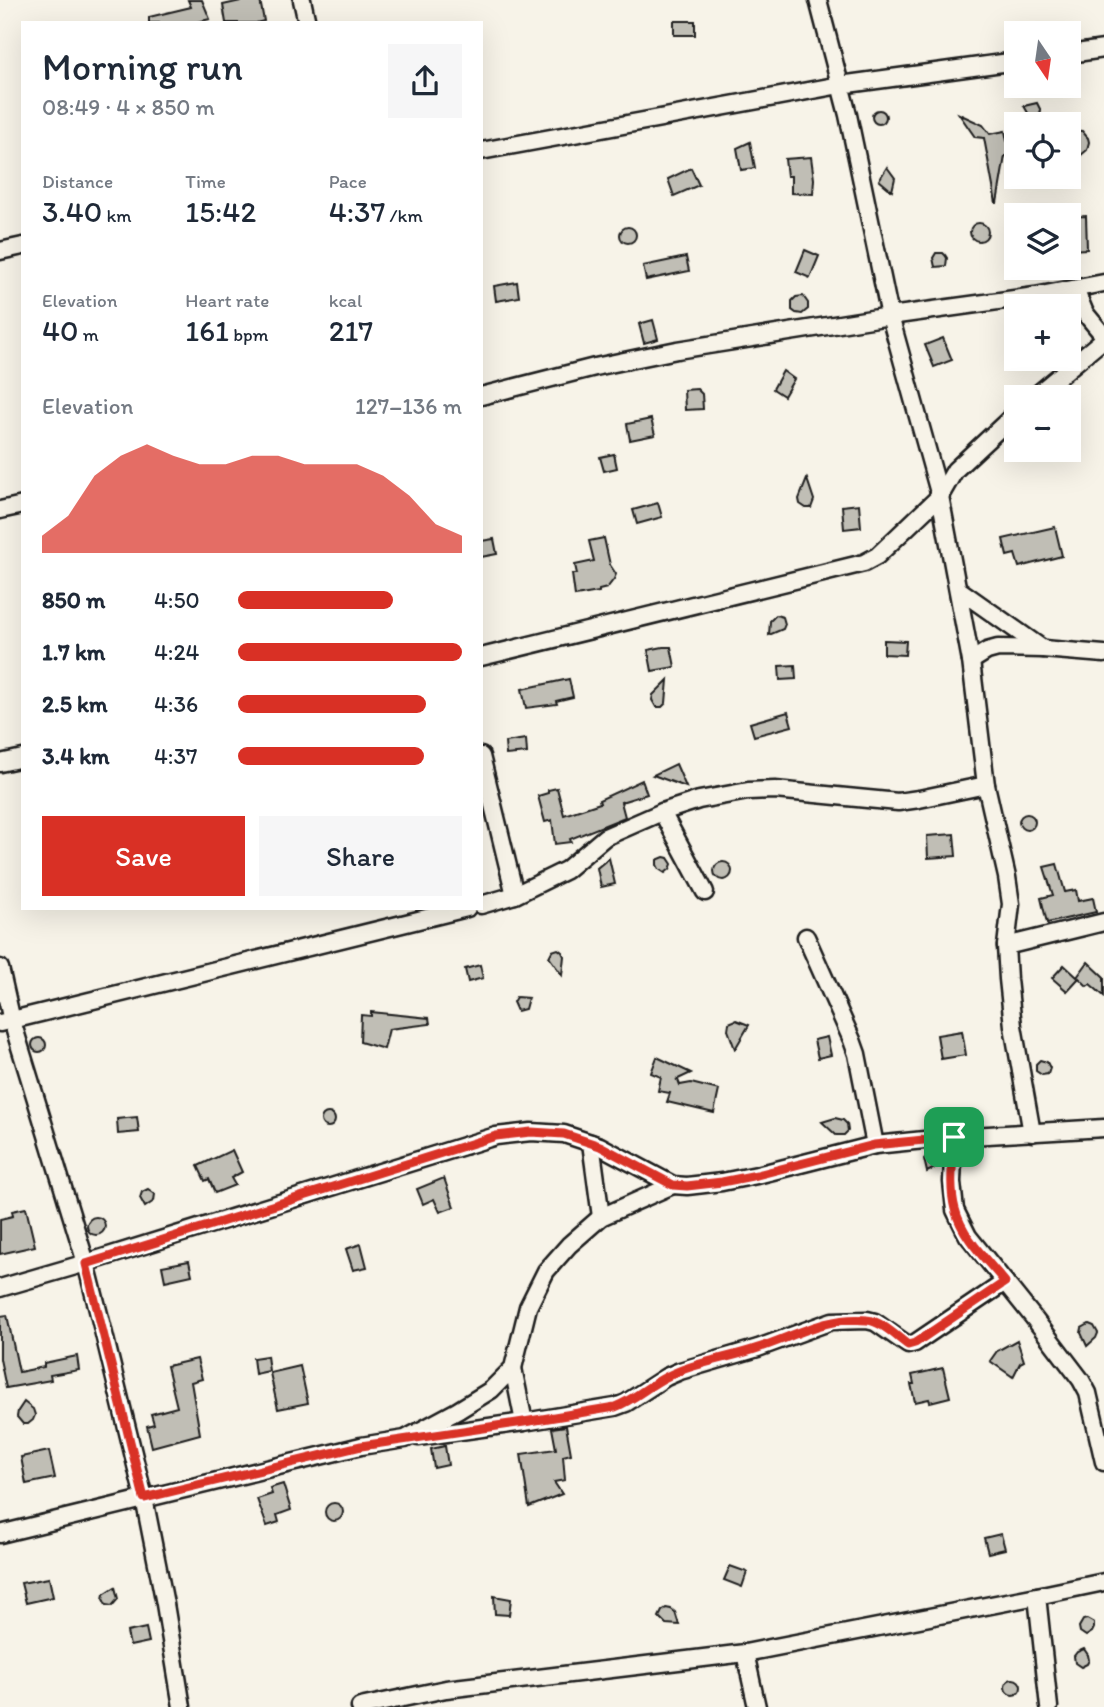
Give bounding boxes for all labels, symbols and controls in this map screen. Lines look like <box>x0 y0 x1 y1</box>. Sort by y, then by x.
north arrow <box>1004 21 1082 98</box>
map controls <box>1004 21 1081 462</box>
text: Morning run <box>42 44 243 90</box>
button: share <box>388 44 462 118</box>
text: 08:49 · 4 × 850 m <box>42 93 215 121</box>
button: locate <box>1004 112 1081 189</box>
text: Distance <box>42 170 113 193</box>
text: Time <box>185 170 226 193</box>
text: Pace <box>329 170 367 193</box>
text: 3.40 <box>42 193 102 230</box>
text: 15:42 <box>185 193 256 230</box>
text: 4:37 <box>329 193 385 230</box>
button: layers <box>1004 203 1081 280</box>
text: km <box>102 204 132 227</box>
text: /km <box>385 204 423 227</box>
text: Elevation <box>42 289 118 312</box>
text: Heart rate <box>185 289 269 312</box>
text: kcal <box>329 289 362 312</box>
button: + <box>1004 294 1081 371</box>
text: 40 <box>42 312 79 349</box>
text: 161 <box>185 312 229 349</box>
text: 217 <box>329 312 373 349</box>
text: m <box>79 323 99 346</box>
text: bpm <box>229 323 269 346</box>
button: − <box>1004 385 1081 462</box>
text: Elevation <box>42 392 133 420</box>
text: 127–136 m <box>355 392 462 420</box>
text: 850 m <box>42 586 105 614</box>
text: 4:50 <box>154 586 200 614</box>
text: 1.7 km <box>42 638 105 666</box>
text: 4:24 <box>154 638 199 666</box>
text: 2.5 km <box>42 690 107 718</box>
text: 4:36 <box>154 690 198 718</box>
text: 3.4 km <box>42 742 110 770</box>
text: 4:37 <box>154 742 197 770</box>
button: Save <box>42 816 245 896</box>
button: Share <box>259 816 462 896</box>
pin <box>924 1107 984 1167</box>
icon: arrive <box>935 1118 973 1156</box>

